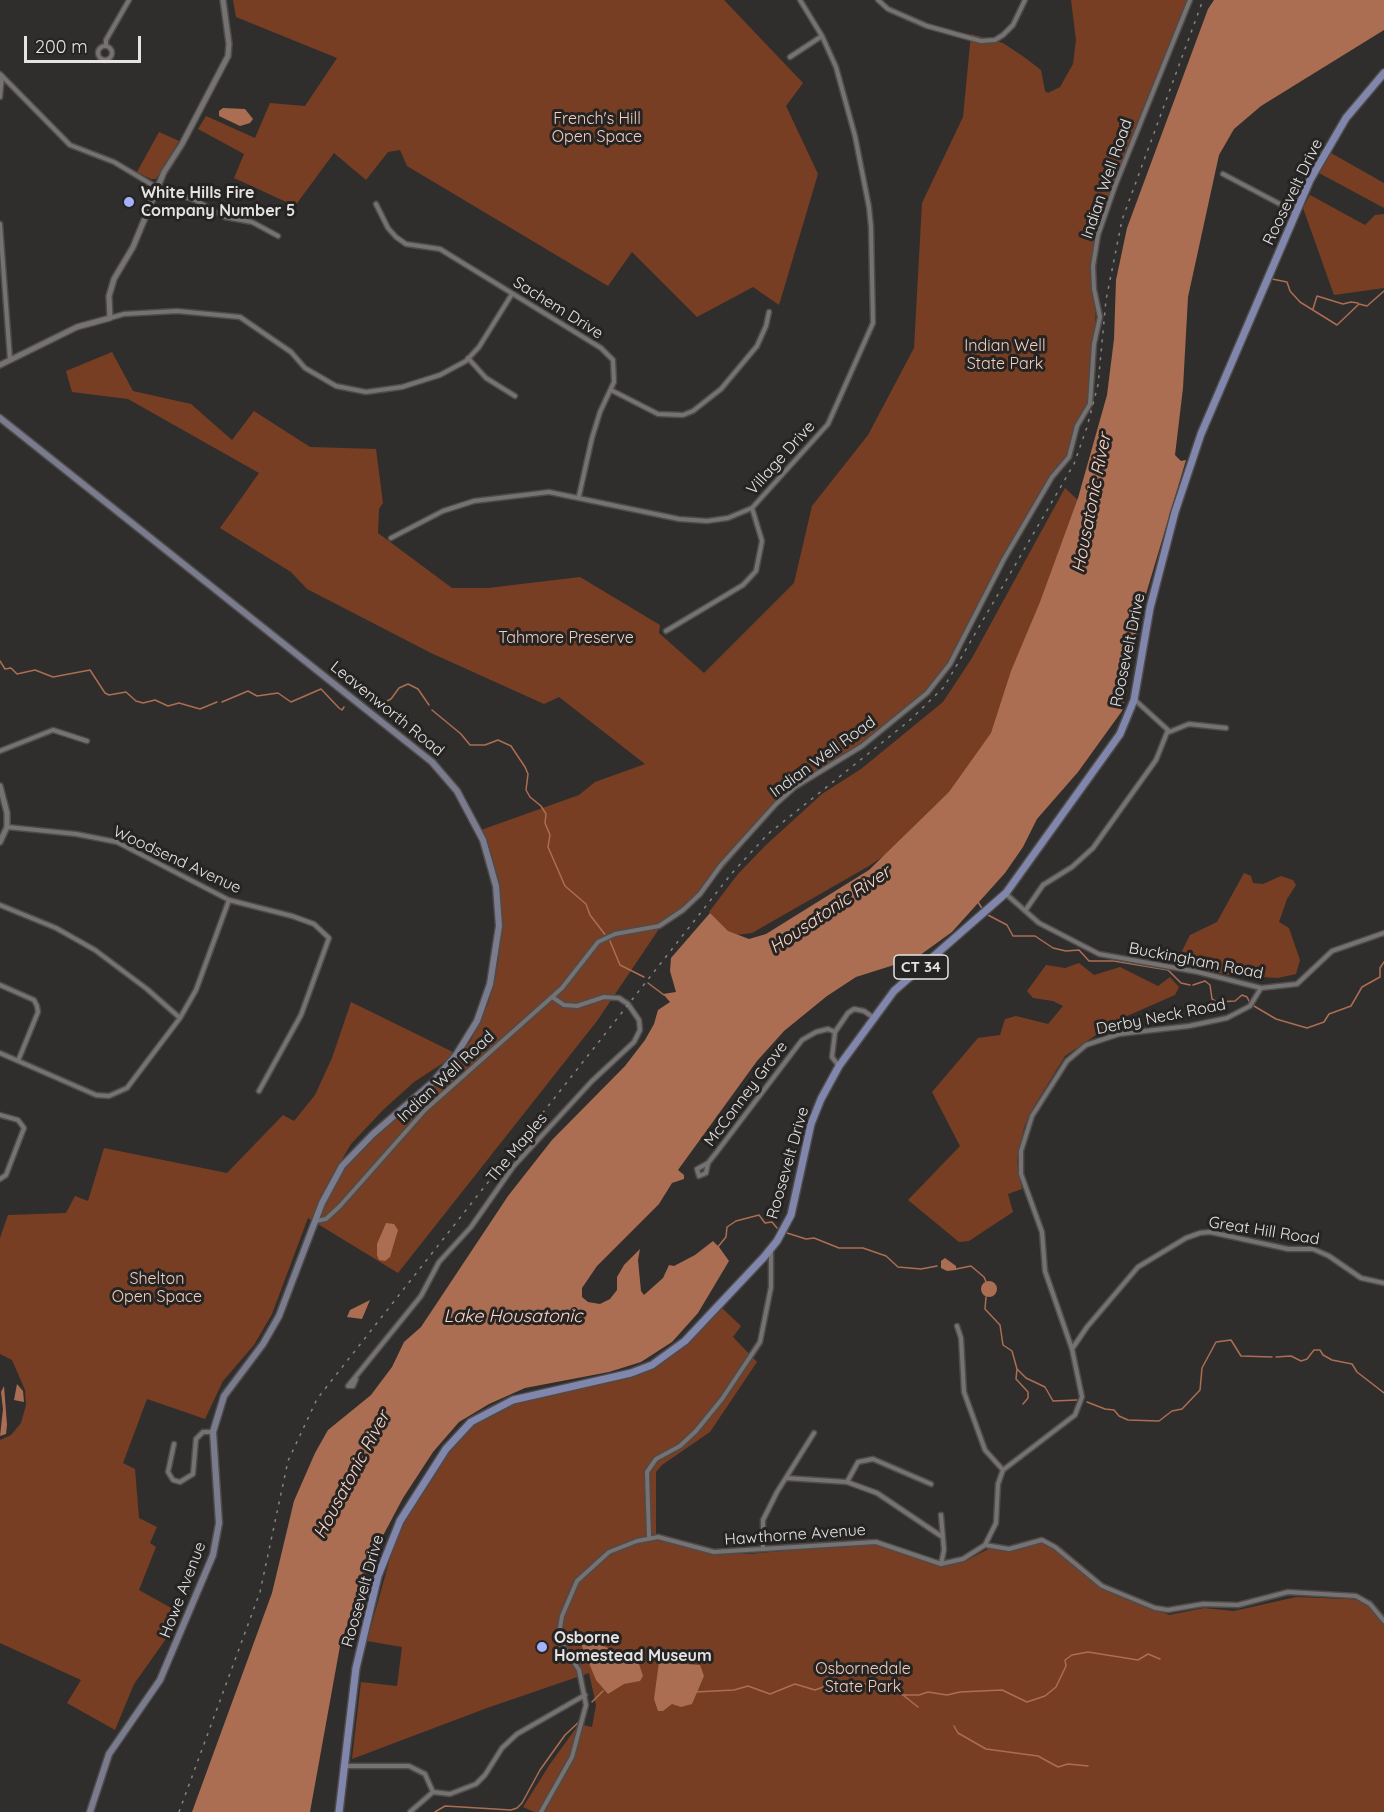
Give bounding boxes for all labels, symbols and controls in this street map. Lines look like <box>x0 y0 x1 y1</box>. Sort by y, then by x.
scale bar <box>27 24 144 62</box>
text: 200 m <box>35 35 88 58</box>
park label: French's Hill Open Space <box>552 109 642 147</box>
street label: Indian Well Road <box>1078 117 1136 241</box>
street label: Roosevelt Drive <box>1259 136 1327 248</box>
place label: White Hills Fire Company Number 5 <box>141 183 295 221</box>
marker: White Hills Fire Company Number 5 <box>122 195 136 209</box>
street label: Sachem Drive <box>509 273 607 343</box>
park label: Indian Well State Park <box>964 336 1046 374</box>
street label: Village Drive <box>743 417 819 499</box>
water label: Housatonic River <box>1068 432 1116 574</box>
street label: Roosevelt Drive <box>1107 591 1149 709</box>
park label: Tahmore Preserve <box>498 628 634 648</box>
street label: Leavenworth Road <box>326 657 448 761</box>
street label: Indian Well Road <box>767 712 879 802</box>
street label: Woodsend Avenue <box>110 822 244 898</box>
water label: Housatonic River <box>765 862 895 958</box>
street label: Buckingham Road <box>1127 939 1265 983</box>
road number: CT 34 <box>894 955 948 979</box>
street label: Derby Neck Road <box>1095 995 1227 1039</box>
street label: Indian Well Road <box>394 1027 498 1127</box>
street label: McConney Grove <box>700 1038 792 1150</box>
street label: Roosevelt Drive <box>763 1105 813 1221</box>
street label: The Maples <box>482 1109 552 1187</box>
street label: Great Hill Road <box>1207 1213 1321 1249</box>
park label: Shelton Open Space <box>112 1269 202 1307</box>
water label: Lake Housatonic <box>444 1306 582 1328</box>
water label: Housatonic River <box>309 1408 395 1542</box>
street label: Hawthorne Avenue <box>724 1520 866 1550</box>
street label: Roosevelt Drive <box>338 1533 388 1649</box>
street label: Howe Avenue <box>156 1539 210 1641</box>
place label: Osborne Homestead Museum <box>554 1628 712 1666</box>
marker: Osborne Homestead Museum <box>535 1640 549 1654</box>
park label: Osbornedale State Park <box>815 1659 911 1697</box>

